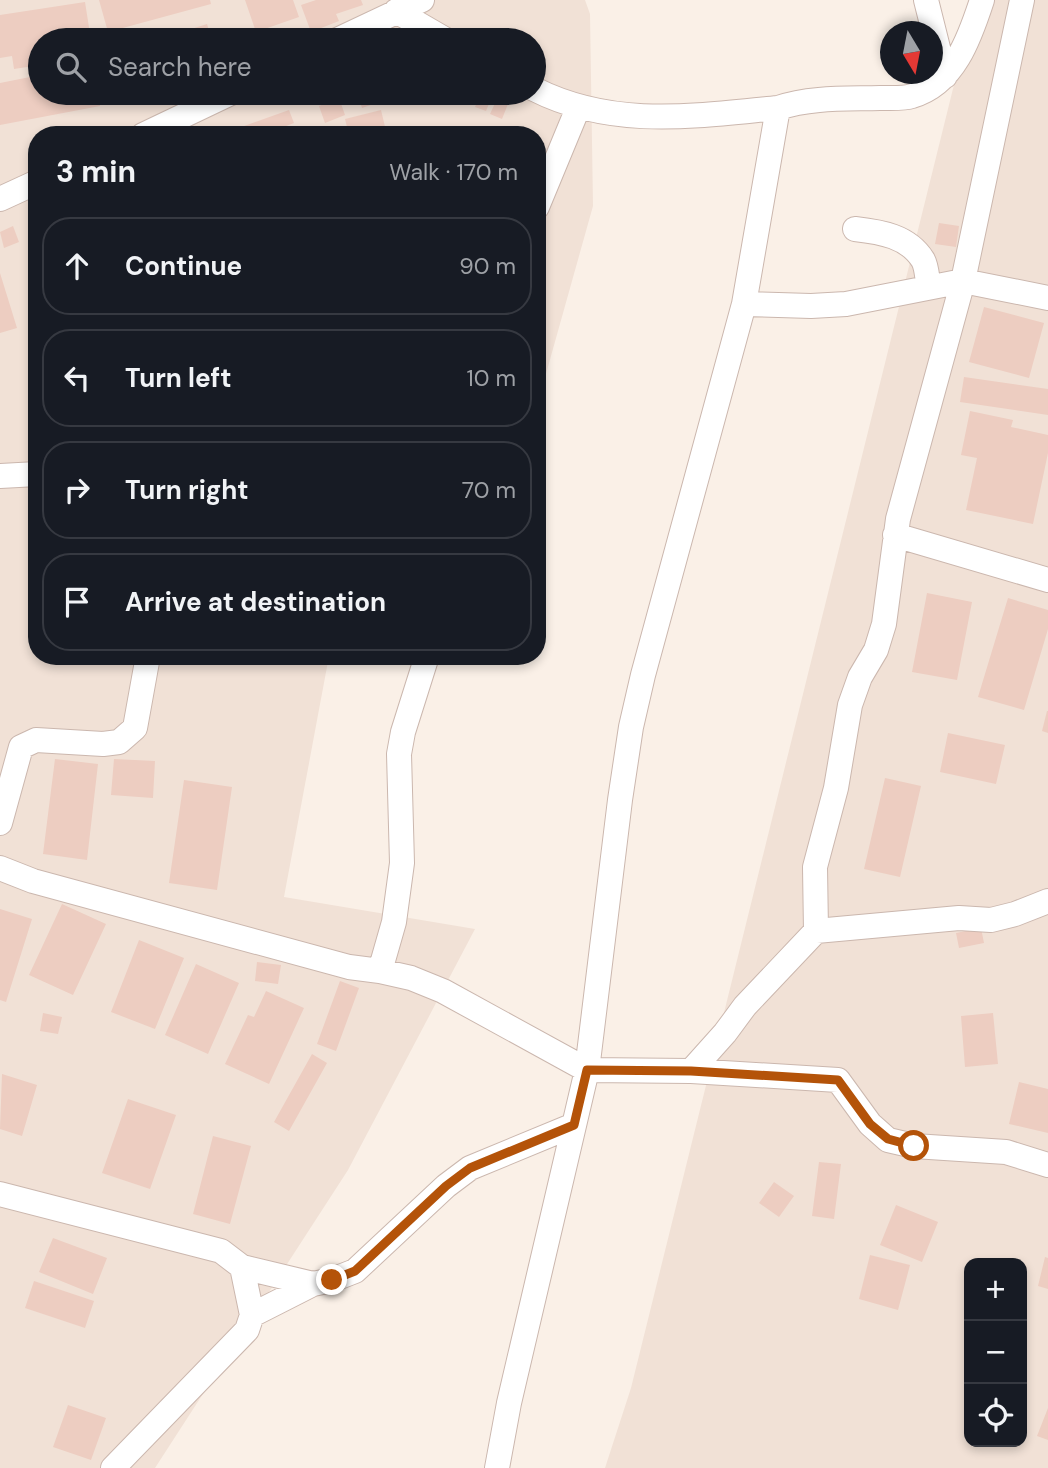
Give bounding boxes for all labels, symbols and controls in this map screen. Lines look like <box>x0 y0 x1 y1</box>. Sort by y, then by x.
north arrow <box>880 21 943 84</box>
search box <box>28 28 546 105</box>
icon: search <box>52 48 90 86</box>
text: Search here <box>108 50 251 84</box>
text: 3 min <box>56 152 136 191</box>
text: Walk · 170 m <box>389 157 518 187</box>
icon: ahead <box>58 247 96 285</box>
text: Continue <box>125 249 242 283</box>
text: 90 m <box>459 251 516 281</box>
icon: left <box>58 359 96 397</box>
text: Turn left <box>125 361 232 395</box>
text: 10 m <box>466 363 516 393</box>
icon: right <box>58 471 96 509</box>
text: Turn right <box>125 473 249 507</box>
text: 70 m <box>462 475 516 505</box>
icon: arrive <box>58 583 96 621</box>
text: Arrive at destination <box>125 585 386 619</box>
route start <box>898 1130 929 1161</box>
map controls <box>964 1258 1027 1447</box>
button: + <box>964 1258 1027 1321</box>
route end <box>316 1264 347 1295</box>
button: − <box>964 1321 1027 1384</box>
button: locate <box>964 1384 1027 1447</box>

